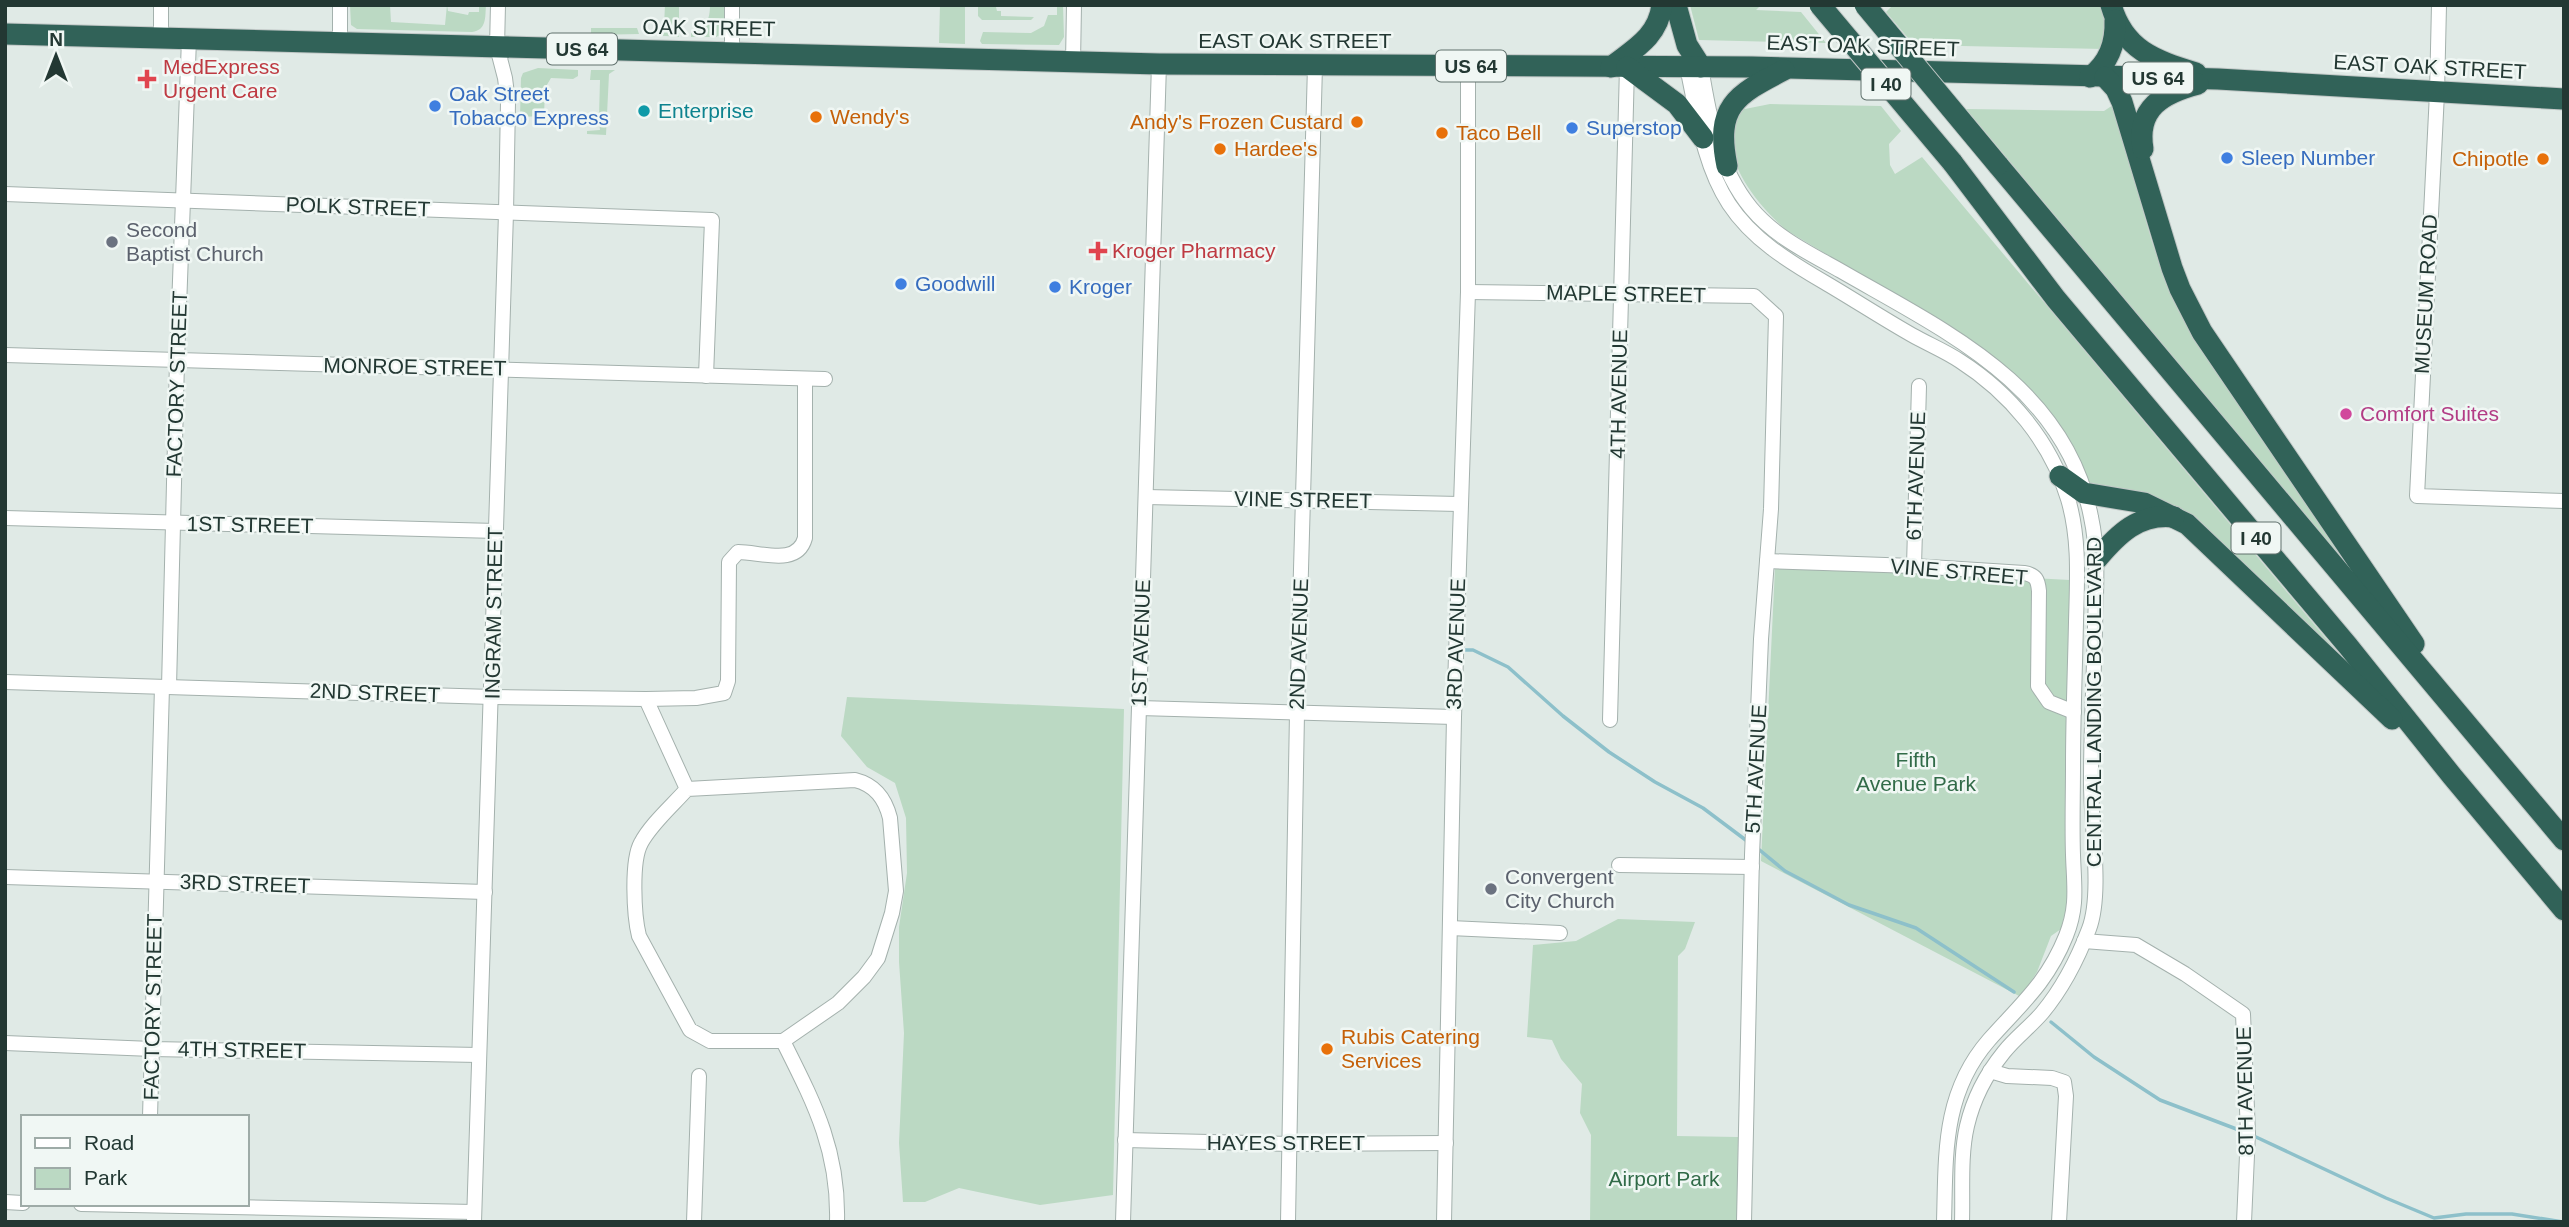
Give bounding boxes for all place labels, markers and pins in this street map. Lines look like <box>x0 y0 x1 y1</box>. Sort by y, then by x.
place label: MedExpress Urgent Care <box>163 55 280 102</box>
marker: MedExpress Urgent Care <box>137 69 157 89</box>
place label: Oak Street Tobacco Express <box>449 82 609 129</box>
marker: Oak Street Tobacco Express <box>427 98 443 114</box>
place label: Enterprise <box>658 99 754 122</box>
marker: Enterprise <box>636 103 652 119</box>
place label: Wendy's <box>830 105 910 128</box>
marker: Wendy's <box>808 109 824 125</box>
place label: Andy's Frozen Custard <box>1130 110 1343 133</box>
marker: Andy's Frozen Custard <box>1349 114 1365 130</box>
place label: Superstop <box>1586 116 1682 139</box>
marker: Superstop <box>1564 120 1580 136</box>
place label: Taco Bell <box>1456 121 1541 144</box>
marker: Taco Bell <box>1434 125 1450 141</box>
place label: Hardee's <box>1234 137 1317 160</box>
marker: Hardee's <box>1212 141 1228 157</box>
place label: Sleep Number <box>2241 146 2375 169</box>
place label: Chipotle <box>2452 147 2529 170</box>
marker: Sleep Number <box>2219 150 2235 166</box>
marker: Chipotle <box>2535 151 2551 167</box>
place label: Second Baptist Church <box>126 218 264 265</box>
marker: Second Baptist Church <box>104 234 120 250</box>
place label: Kroger Pharmacy <box>1112 239 1276 262</box>
marker: Kroger Pharmacy <box>1090 243 1106 259</box>
place label: Goodwill <box>915 272 996 295</box>
place label: Kroger <box>1069 275 1132 298</box>
marker: Goodwill <box>893 276 909 292</box>
marker: Kroger <box>1047 279 1063 295</box>
place label: Comfort Suites <box>2360 402 2499 425</box>
marker: Comfort Suites <box>2338 406 2354 422</box>
place label: Convergent City Church <box>1505 865 1615 912</box>
marker: Convergent City Church <box>1483 881 1499 897</box>
place label: Rubis Catering Services <box>1341 1025 1480 1072</box>
marker: Rubis Catering Services <box>1319 1041 1335 1057</box>

